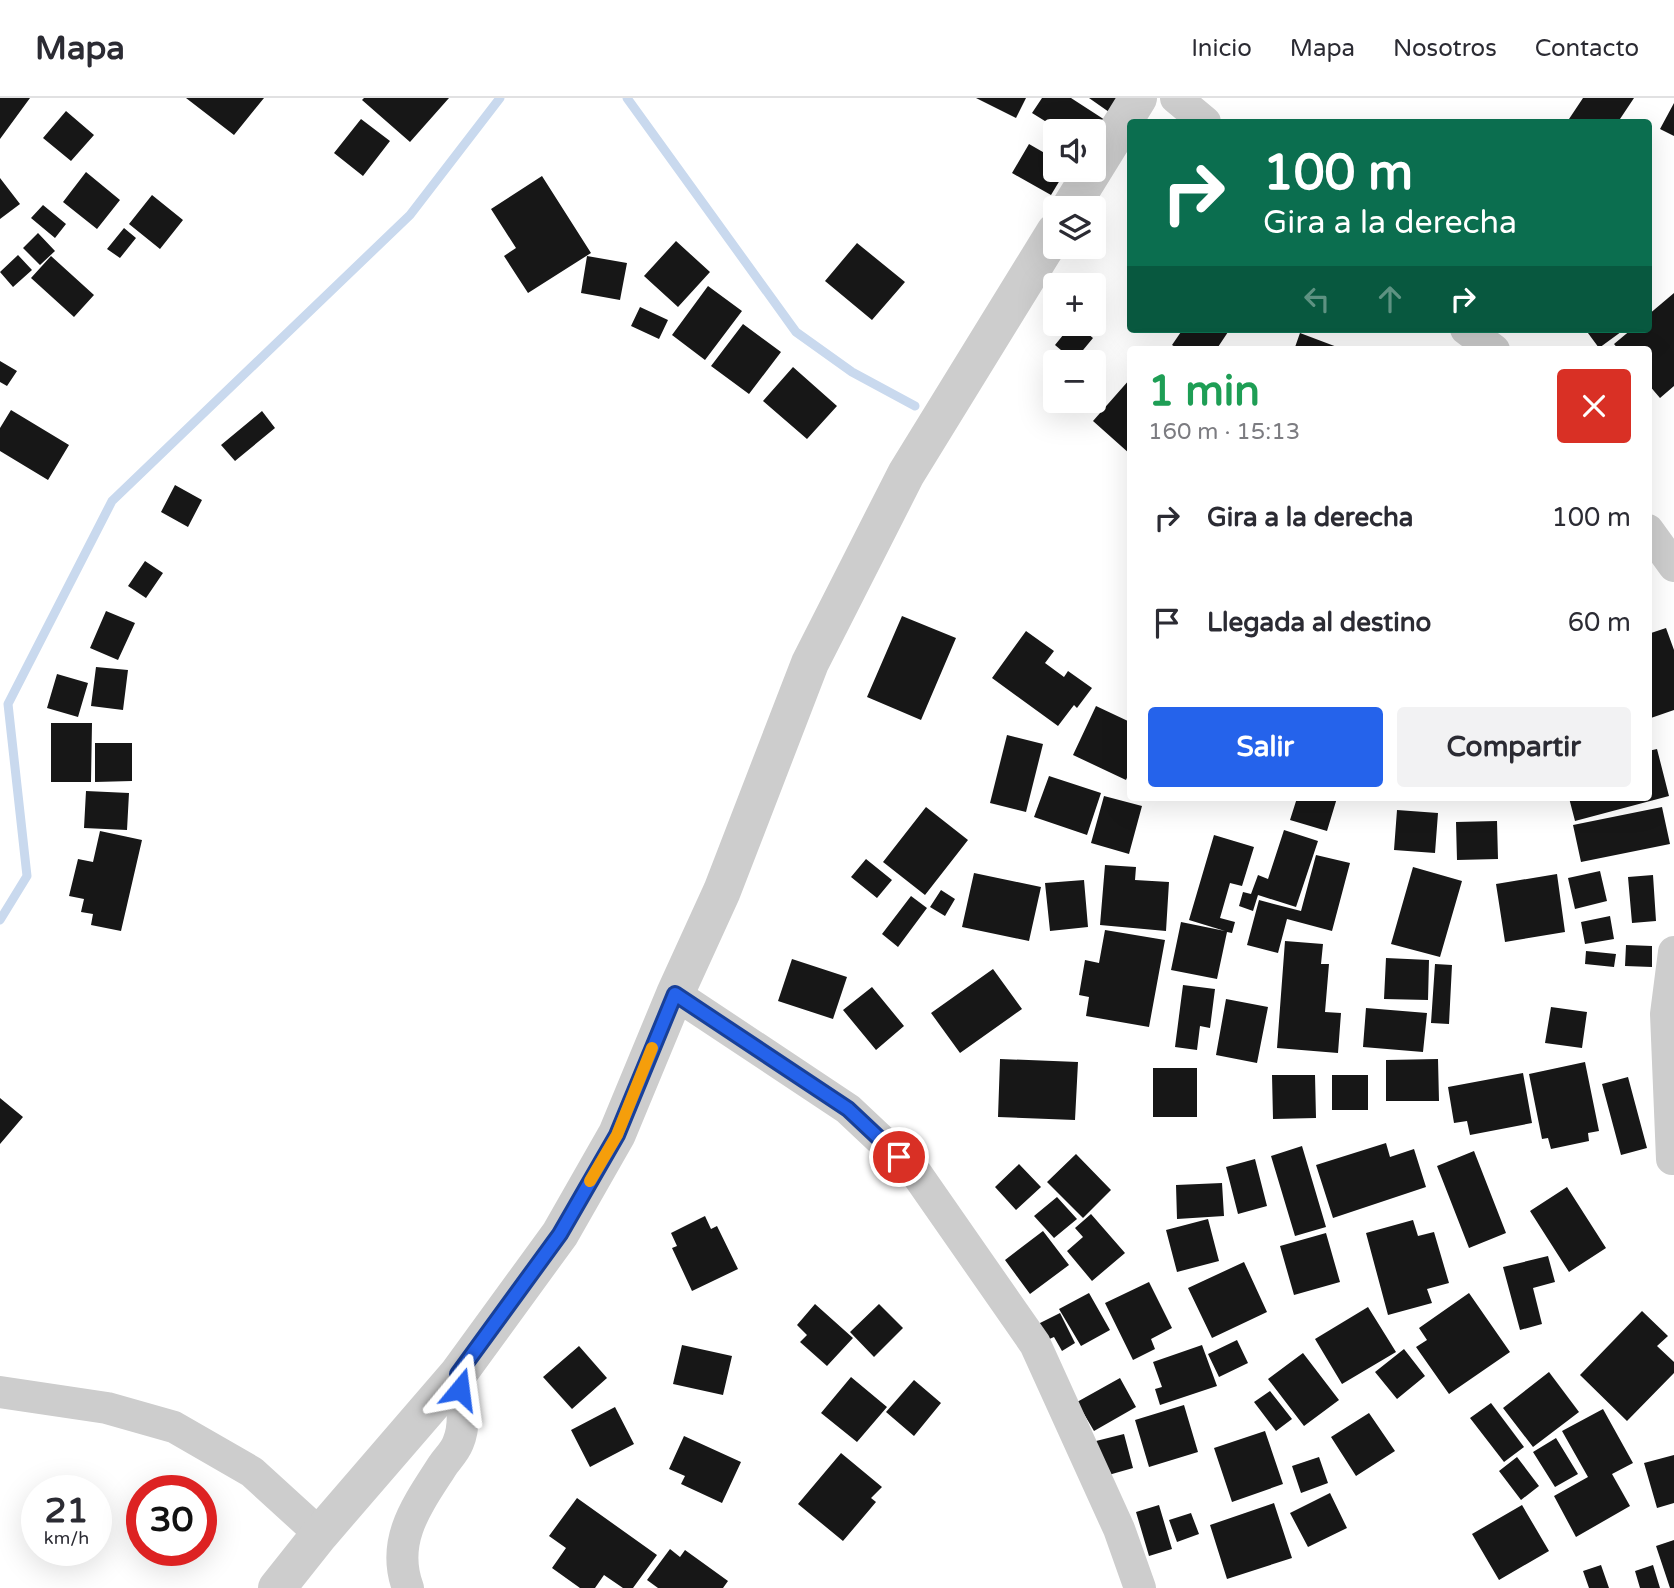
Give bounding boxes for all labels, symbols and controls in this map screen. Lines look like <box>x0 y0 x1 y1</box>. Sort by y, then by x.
text: Mapa <box>35 29 125 68</box>
text: Inicio <box>1191 34 1252 63</box>
text: Mapa <box>1290 34 1355 63</box>
text: Nosotros <box>1393 34 1497 63</box>
text: Contacto <box>1535 34 1639 63</box>
map controls <box>1043 119 1106 413</box>
button: sound <box>1043 119 1106 182</box>
text: 100 m <box>1263 144 1413 203</box>
icon: right <box>1148 147 1239 238</box>
button: layers <box>1043 196 1106 259</box>
text: Gira a la derecha <box>1263 204 1517 242</box>
button: + <box>1043 273 1106 336</box>
icon: left <box>1298 280 1336 318</box>
icon: ahead <box>1371 280 1409 318</box>
icon: right <box>1444 280 1482 318</box>
button: − <box>1043 350 1106 413</box>
text: 1 min <box>1148 366 1260 417</box>
button: close <box>1557 369 1631 443</box>
text: 160 m · 15:13 <box>1148 418 1300 446</box>
icon: right <box>1148 499 1186 537</box>
text: Gira a la derecha <box>1207 502 1413 533</box>
text: 100 m <box>1551 502 1631 533</box>
icon: arrive <box>1148 604 1186 642</box>
text: Llegada al destino <box>1207 607 1431 638</box>
text: 60 m <box>1568 607 1631 638</box>
button: Salir <box>1148 707 1383 787</box>
button: Compartir <box>1397 707 1631 787</box>
pin <box>869 1127 929 1187</box>
icon: arrive <box>880 1138 918 1176</box>
position arrow <box>423 1352 497 1426</box>
speed limit sign: 30 <box>126 1475 217 1566</box>
text: 21 <box>45 1490 88 1532</box>
text: km/h <box>44 1527 89 1549</box>

